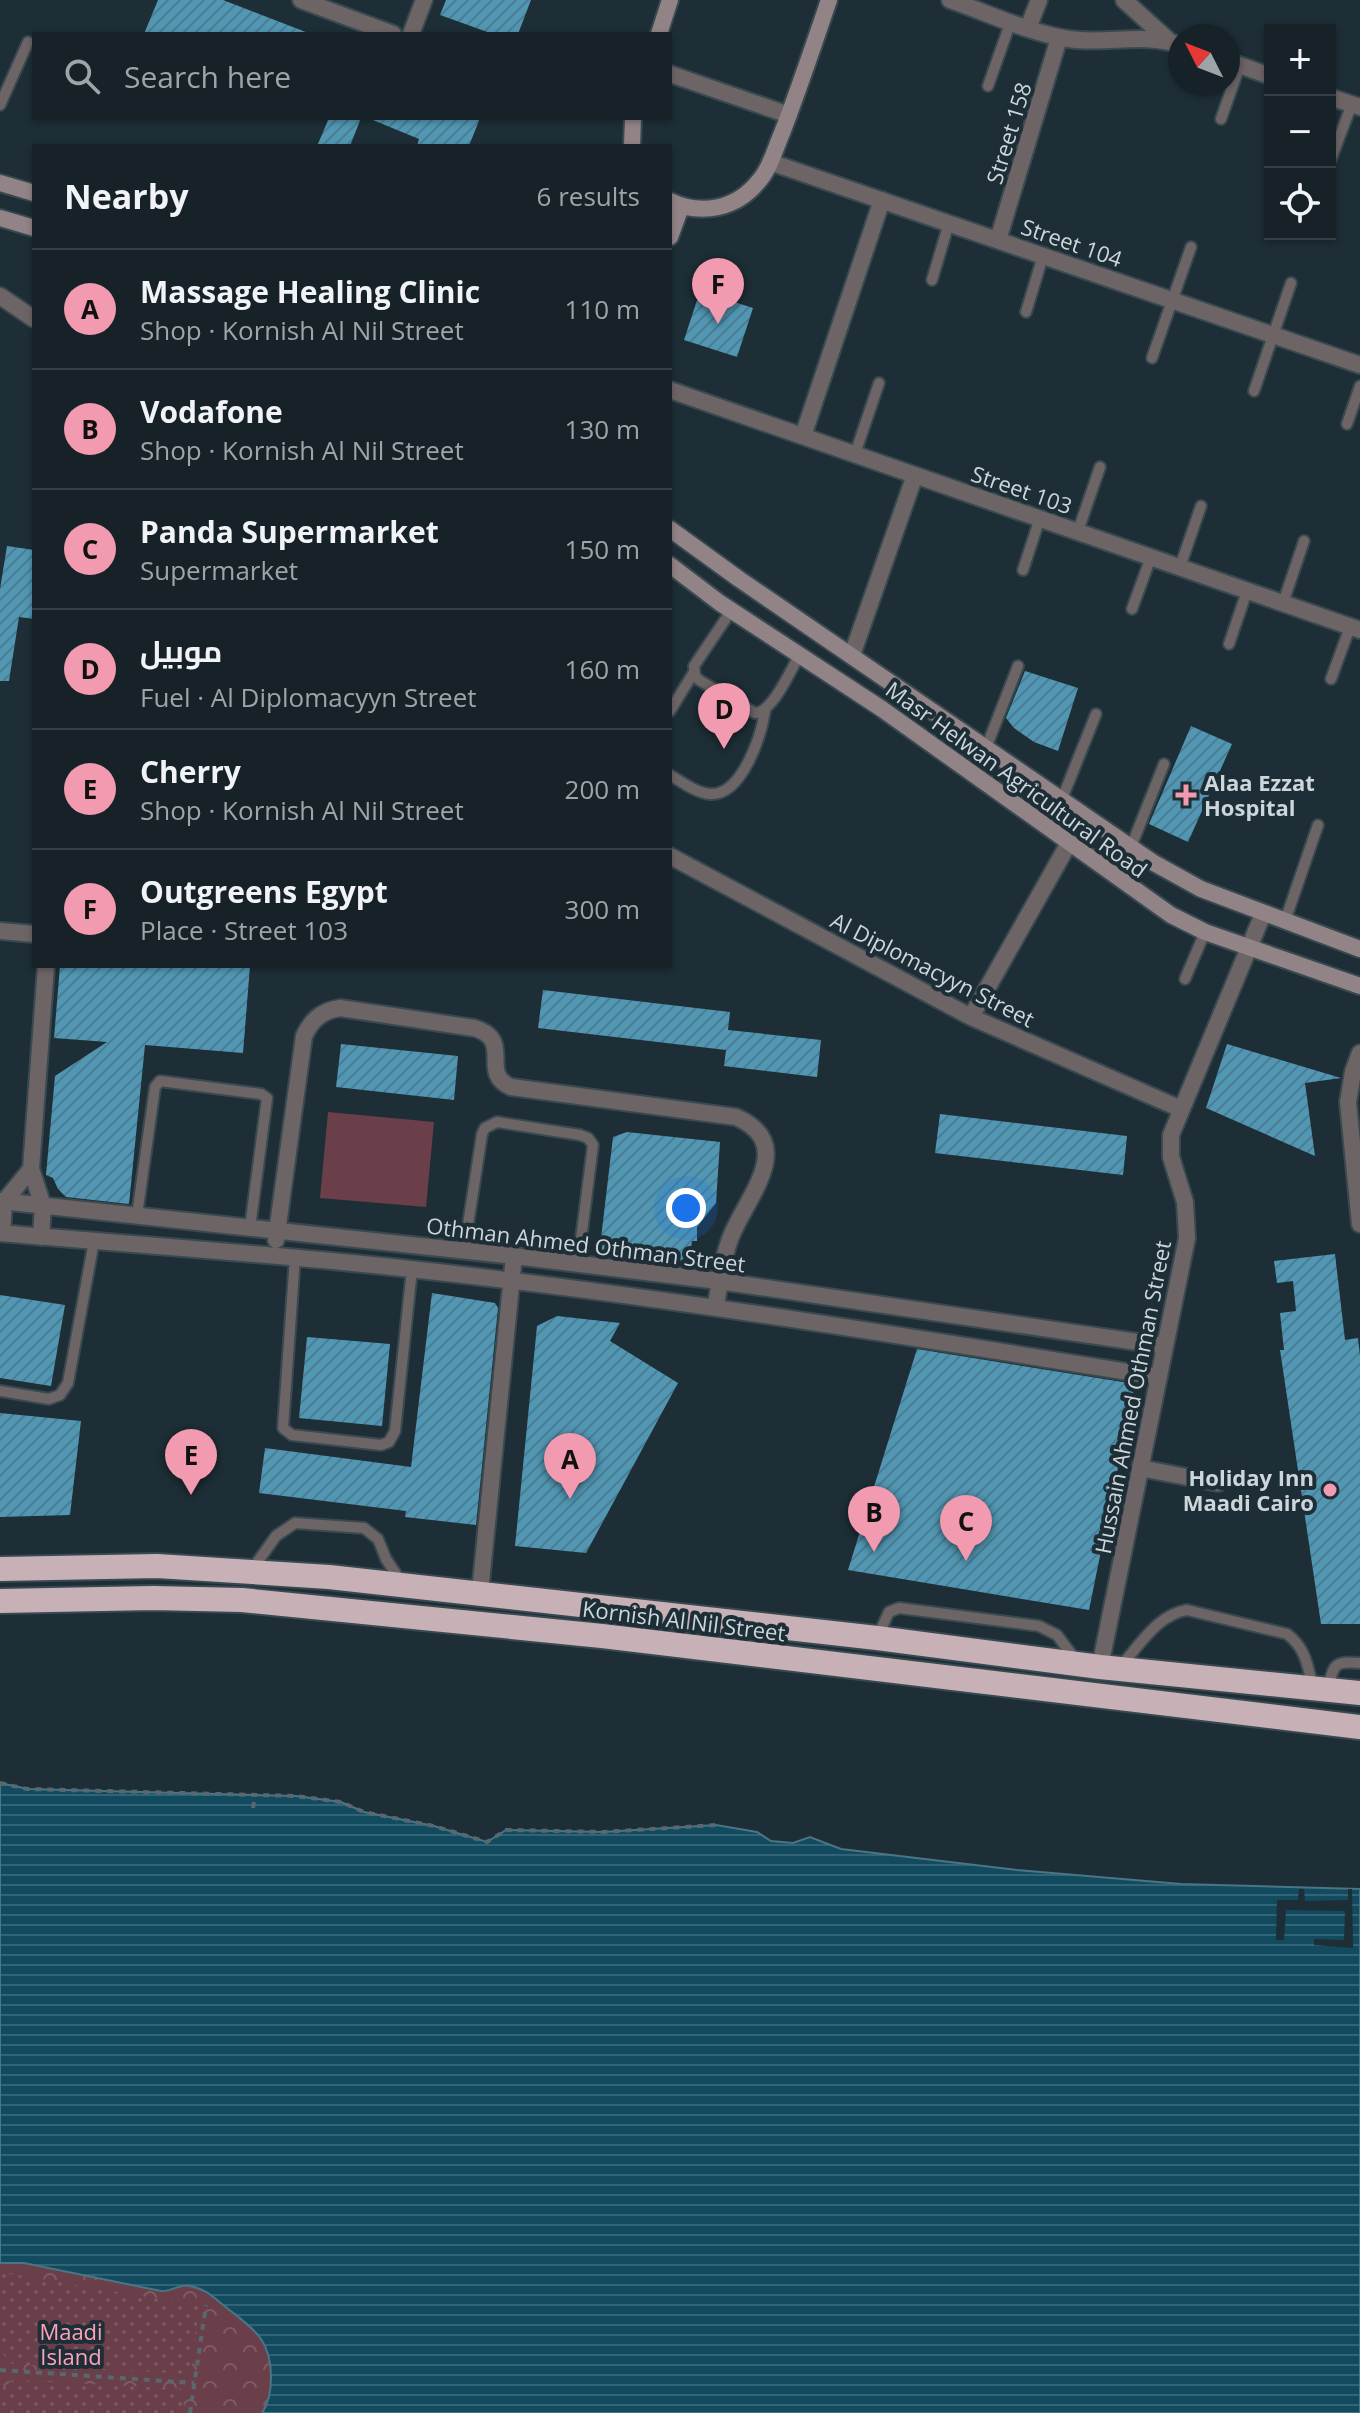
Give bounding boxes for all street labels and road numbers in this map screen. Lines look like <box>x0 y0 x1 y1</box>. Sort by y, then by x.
street label: Street 158 <box>978 78 1038 188</box>
street label: Street 104 <box>1018 211 1127 273</box>
street label: Street 103 <box>968 458 1076 520</box>
street label: Masr Helwan Agricultural Road <box>880 674 1154 884</box>
street label: Al Diplomacyyn Street <box>826 905 1040 1033</box>
street label: Othman Ahmed Othman Street <box>425 1210 747 1278</box>
street label: Hussain Ahmed Othman Street <box>1087 1238 1177 1556</box>
street label: Kornish Al Nil Street <box>581 1593 787 1647</box>

